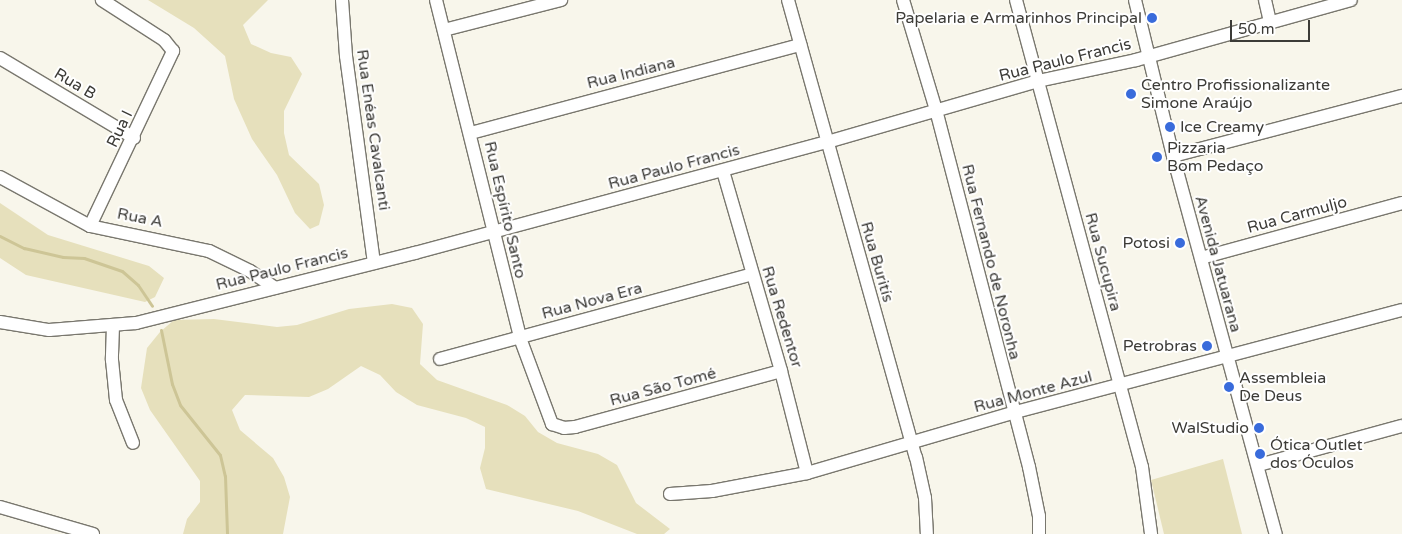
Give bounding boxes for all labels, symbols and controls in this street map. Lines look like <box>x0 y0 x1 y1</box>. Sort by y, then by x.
place label: Papelaria e Armarinhos Principal <box>895 8 1142 28</box>
scale bar <box>1232 10 1312 42</box>
marker: Papelaria e Armarinhos Principal <box>1146 12 1158 24</box>
text: 50 m <box>1238 20 1275 38</box>
street label: Rua Paulo Francis <box>997 34 1133 86</box>
street label: Rua Enéas Cavalcanti <box>352 48 394 212</box>
street label: Rua Indiana <box>585 53 677 93</box>
street label: Rua B <box>51 64 99 104</box>
place label: Centro Profissionalizante Simone Araújo <box>1141 75 1330 113</box>
marker: Centro Profissionalizante Simone Araújo <box>1125 88 1137 100</box>
street label: Rua I <box>103 107 137 151</box>
place label: Ice Creamy <box>1180 117 1264 137</box>
marker: Ice Creamy <box>1164 121 1176 133</box>
place label: Pizzaria Bom Pedaço <box>1167 138 1263 176</box>
street label: Rua Espírito Santo <box>480 139 530 281</box>
street label: Rua Paulo Francis <box>606 140 742 194</box>
marker: Pizzaria Bom Pedaço <box>1151 151 1163 163</box>
street label: Rua Fernando de Noronha <box>957 162 1025 362</box>
street label: Rua Carmuljo <box>1245 192 1349 238</box>
street label: Avenida Jatuarana <box>1191 194 1245 334</box>
street label: Rua A <box>115 204 165 232</box>
street label: Rua Sucupira <box>1081 211 1125 313</box>
street label: Rua Buritís <box>856 220 898 304</box>
place label: Potosi <box>1122 233 1170 253</box>
marker: Potosi <box>1174 237 1186 249</box>
street label: Rua Paulo Francis <box>214 243 350 295</box>
street label: Rua Redentor <box>757 264 807 370</box>
street label: Rua Nova Era <box>540 278 644 324</box>
place label: Petrobras <box>1123 336 1197 356</box>
marker: Petrobras <box>1201 340 1213 352</box>
street label: Rua São Tomé <box>608 364 718 410</box>
street label: Rua Monte Azul <box>972 367 1094 417</box>
place label: Assembleia De Deus <box>1239 368 1326 406</box>
marker: Assembleia De Deus <box>1223 381 1235 393</box>
place label: WalStudio <box>1171 418 1249 438</box>
marker: WalStudio <box>1253 422 1265 434</box>
place label: Ótica Outlet dos Óculos <box>1270 435 1363 473</box>
marker: Ótica Outlet dos Óculos <box>1254 448 1266 460</box>

